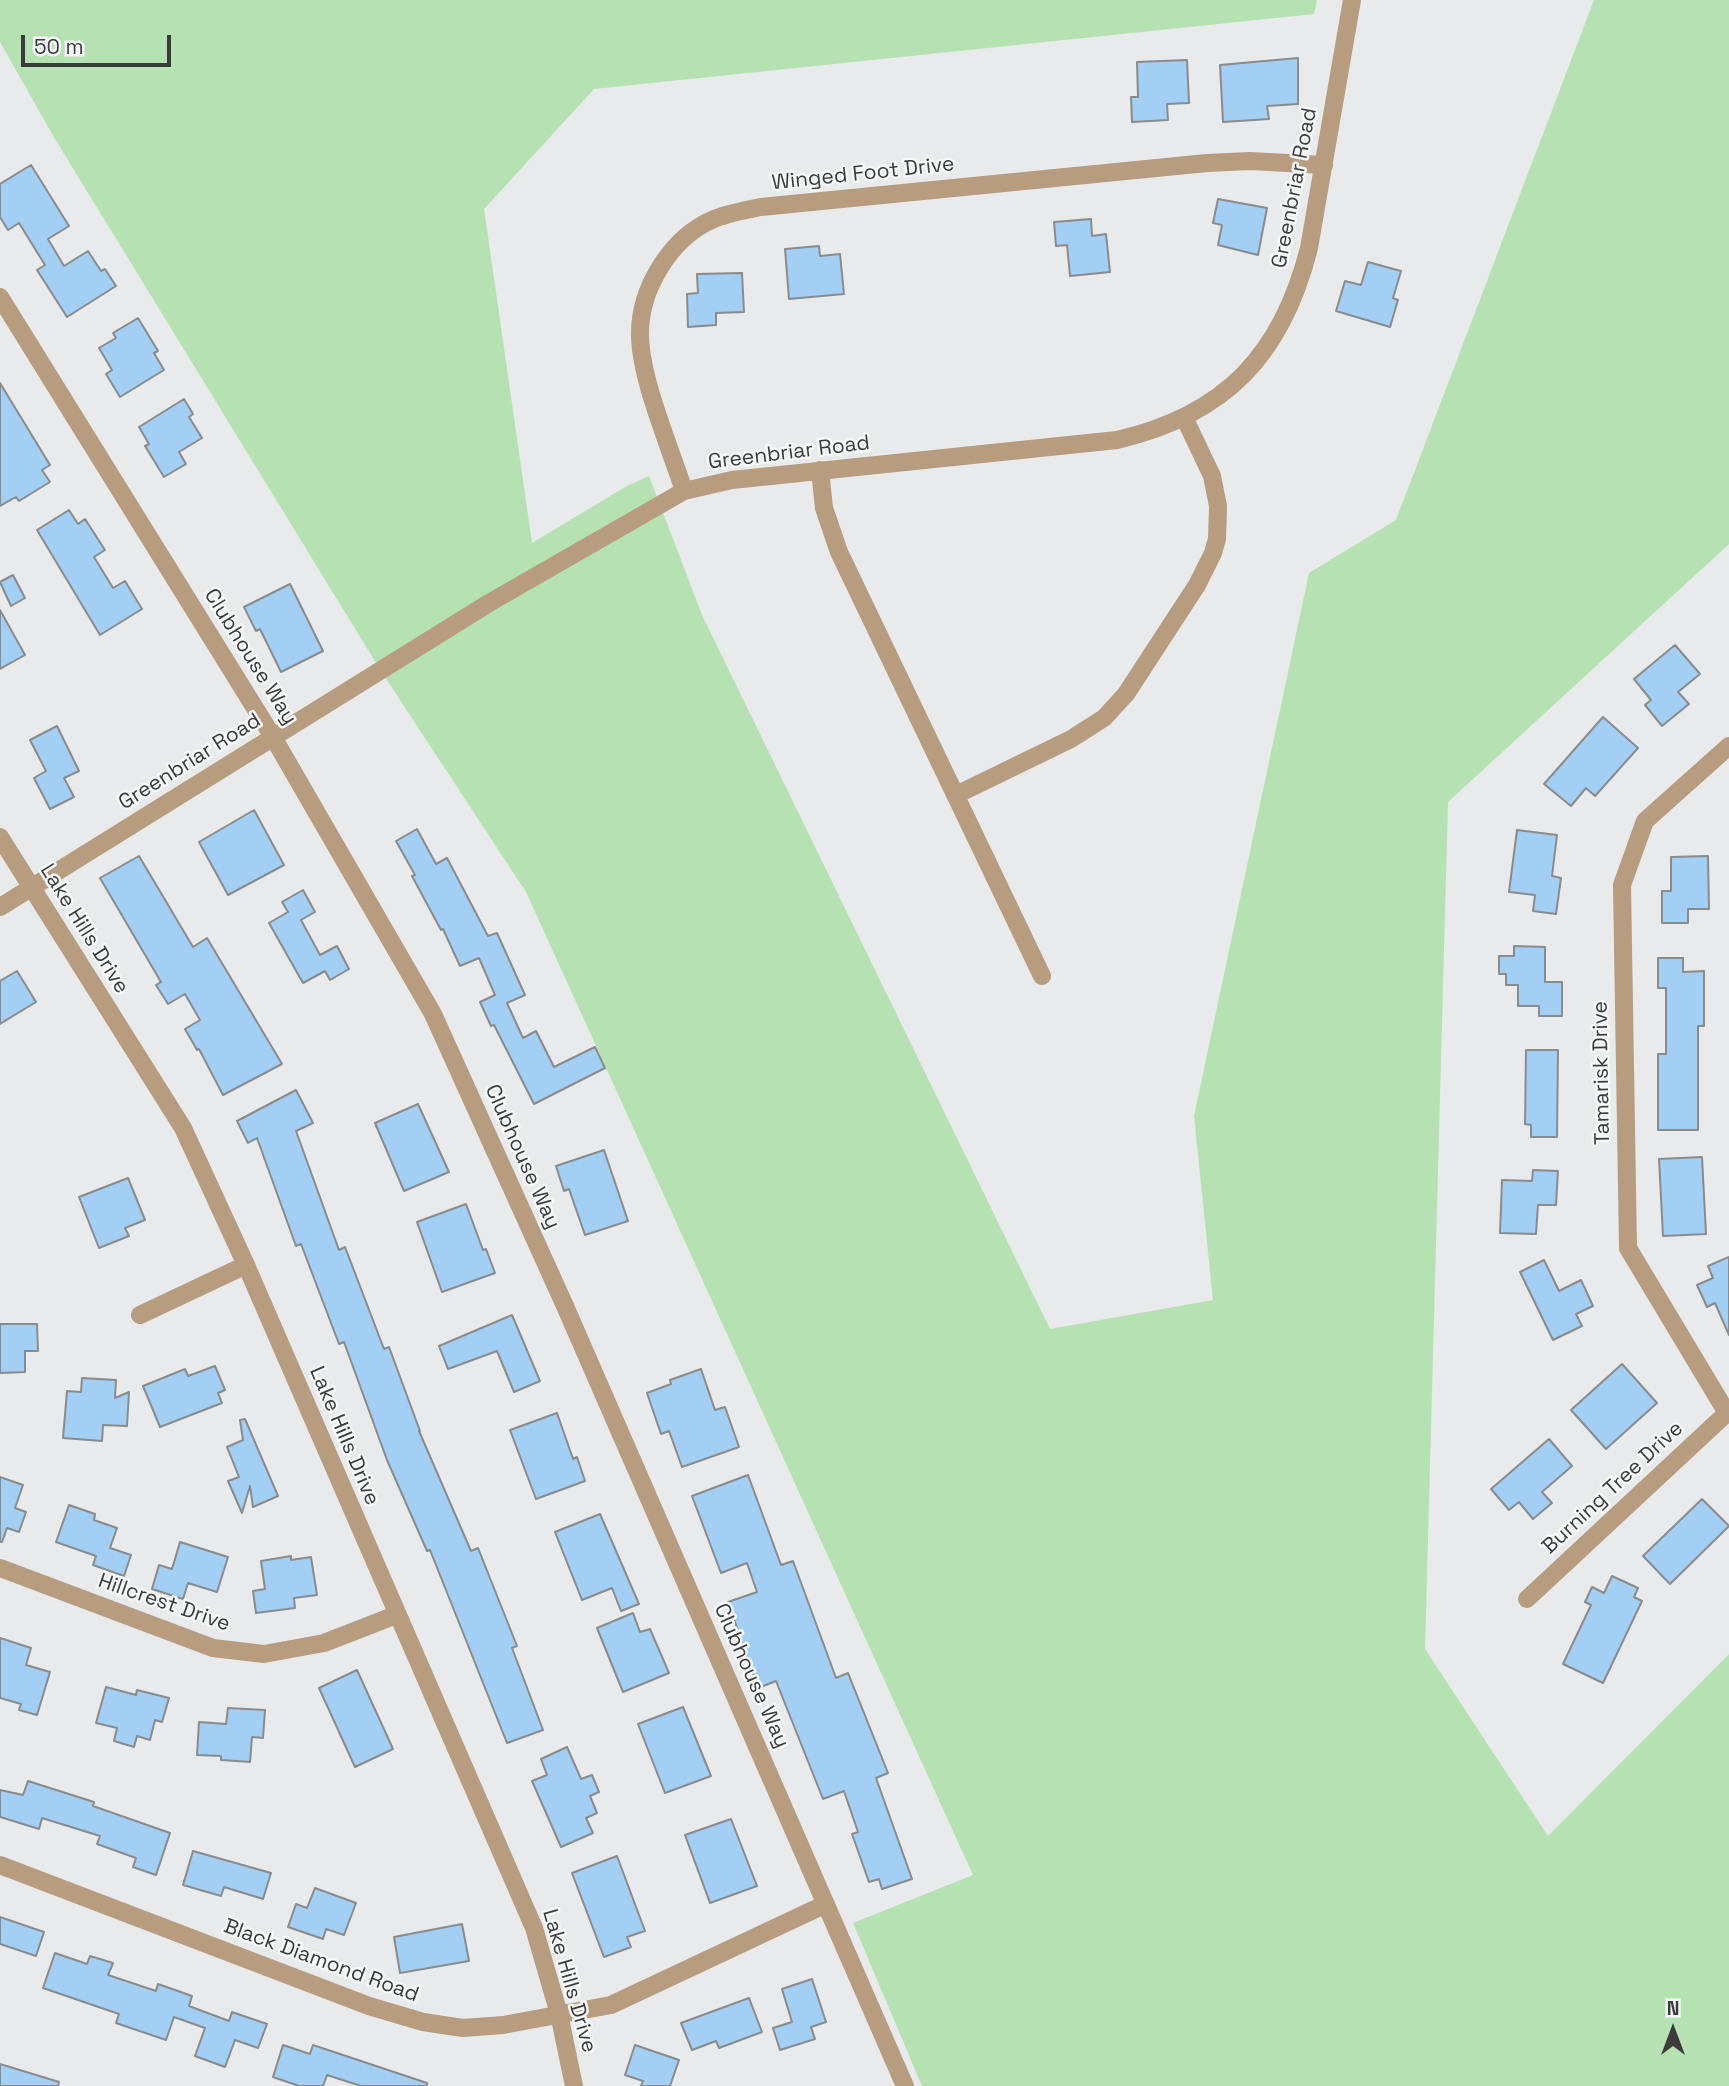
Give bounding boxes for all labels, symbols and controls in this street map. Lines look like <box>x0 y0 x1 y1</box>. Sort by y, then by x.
scale bar <box>24 21 175 65</box>
text: 50 m <box>34 33 84 60</box>
street label: Greenbriar Road <box>1267 106 1323 270</box>
street label: Winged Foot Drive <box>771 152 955 196</box>
street label: Greenbriar Road <box>707 431 871 475</box>
street label: Clubhouse Way <box>198 584 302 730</box>
street label: Greenbriar Road <box>114 708 266 816</box>
street label: Lake Hills Drive <box>34 860 134 998</box>
street label: Tamarisk Drive <box>1588 1001 1616 1145</box>
street label: Clubhouse Way <box>479 1081 565 1233</box>
street label: Lake Hills Drive <box>303 1363 385 1509</box>
street label: Burning Tree Drive <box>1537 1416 1689 1560</box>
street label: Hillcrest Drive <box>95 1569 233 1637</box>
street label: Clubhouse Way <box>708 1600 794 1752</box>
street label: Lake Hills Drive <box>536 1906 602 2056</box>
street label: Black Diamond Road <box>220 1914 422 2008</box>
north arrow <box>1638 1995 1708 2065</box>
text: N <box>1667 1996 1679 2021</box>

